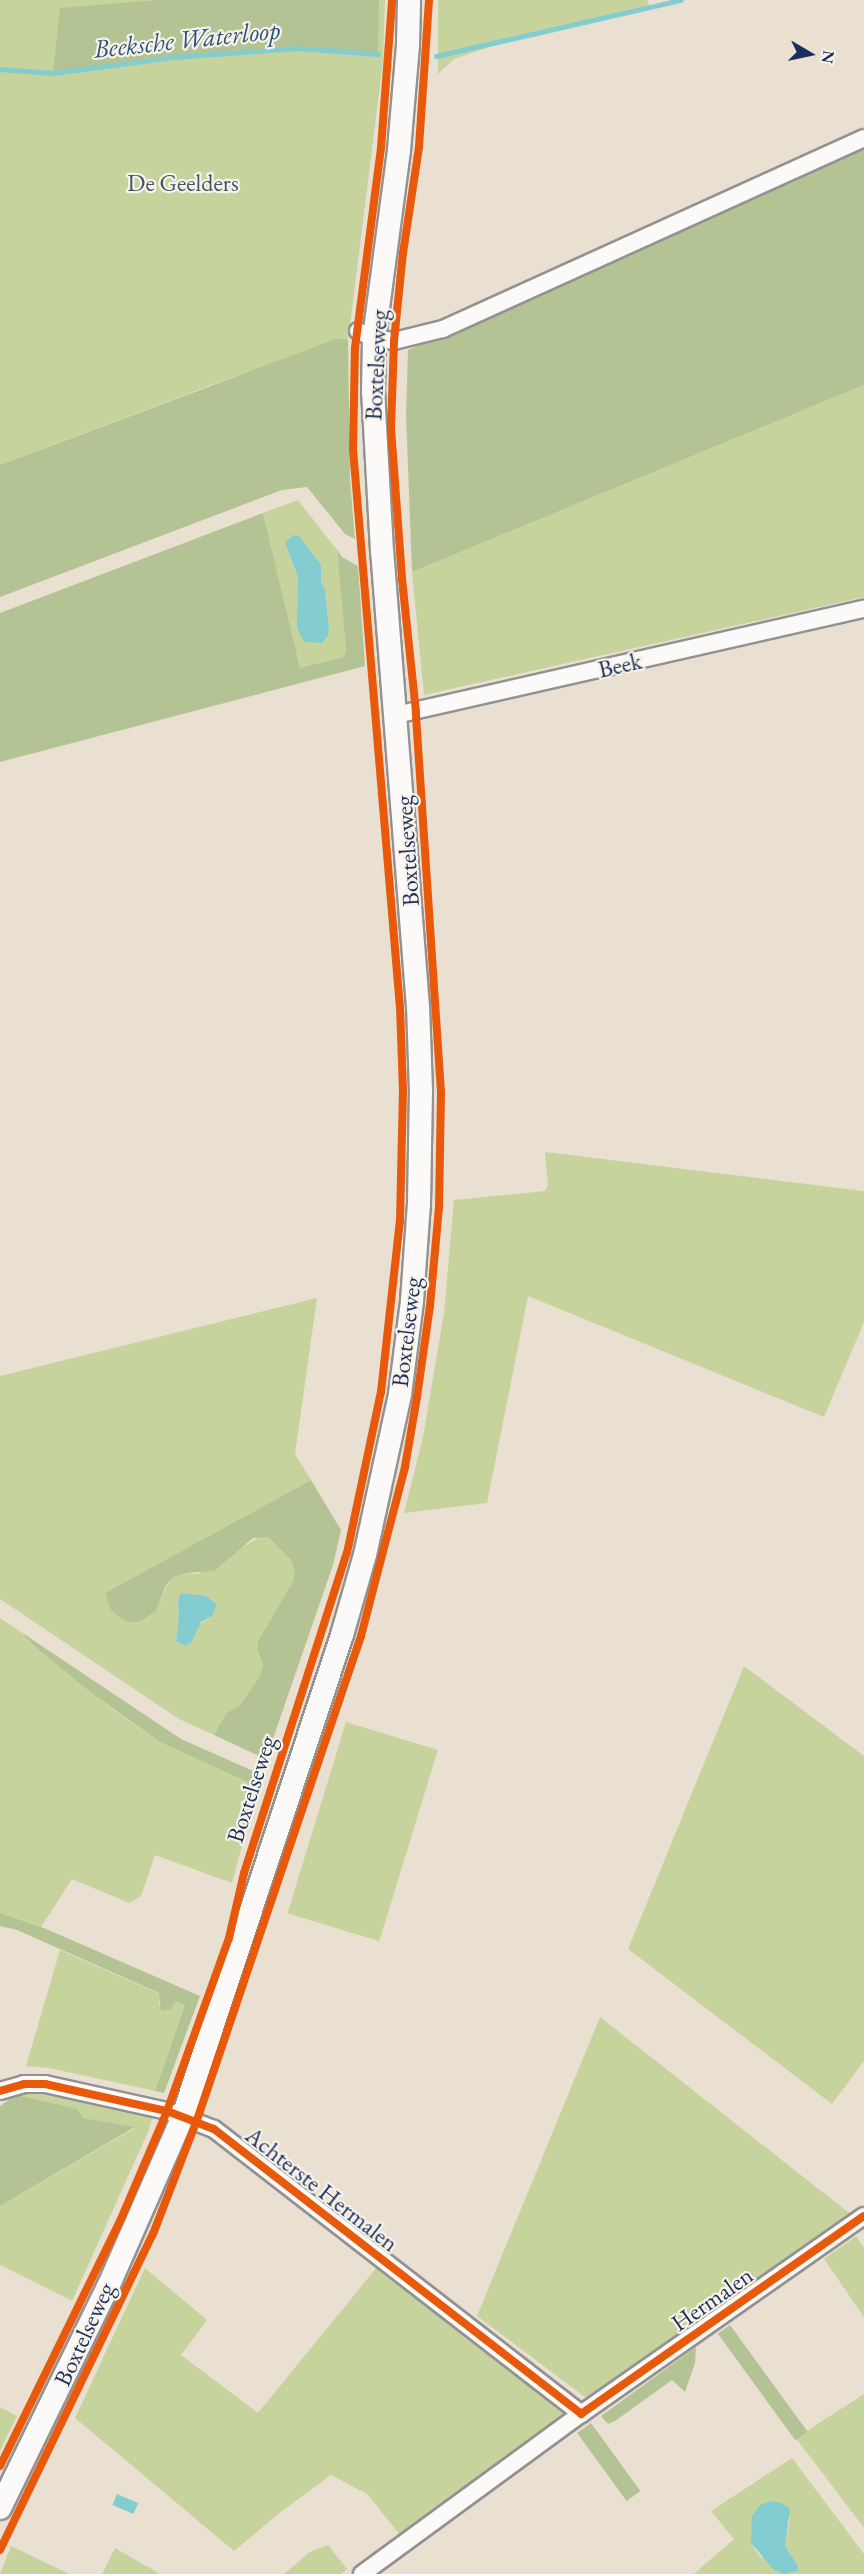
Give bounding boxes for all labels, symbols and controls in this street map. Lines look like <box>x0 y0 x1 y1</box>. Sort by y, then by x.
water label: Beeksche Waterloop <box>92 15 282 65</box>
north arrow <box>780 24 840 84</box>
text: N <box>817 49 840 65</box>
park label: De Geelders <box>127 169 239 197</box>
street label: Boxtelseweg <box>359 309 393 421</box>
street label: Beek <box>595 646 645 684</box>
street label: Boxtelseweg <box>389 795 425 907</box>
street label: Boxtelseweg <box>385 1275 427 1389</box>
street label: Boxtelseweg <box>220 1732 282 1846</box>
street label: Achterste Hermalen <box>240 2120 404 2258</box>
street label: Hermalen <box>666 2261 758 2337</box>
street label: Boxtelseweg <box>48 2278 120 2390</box>

